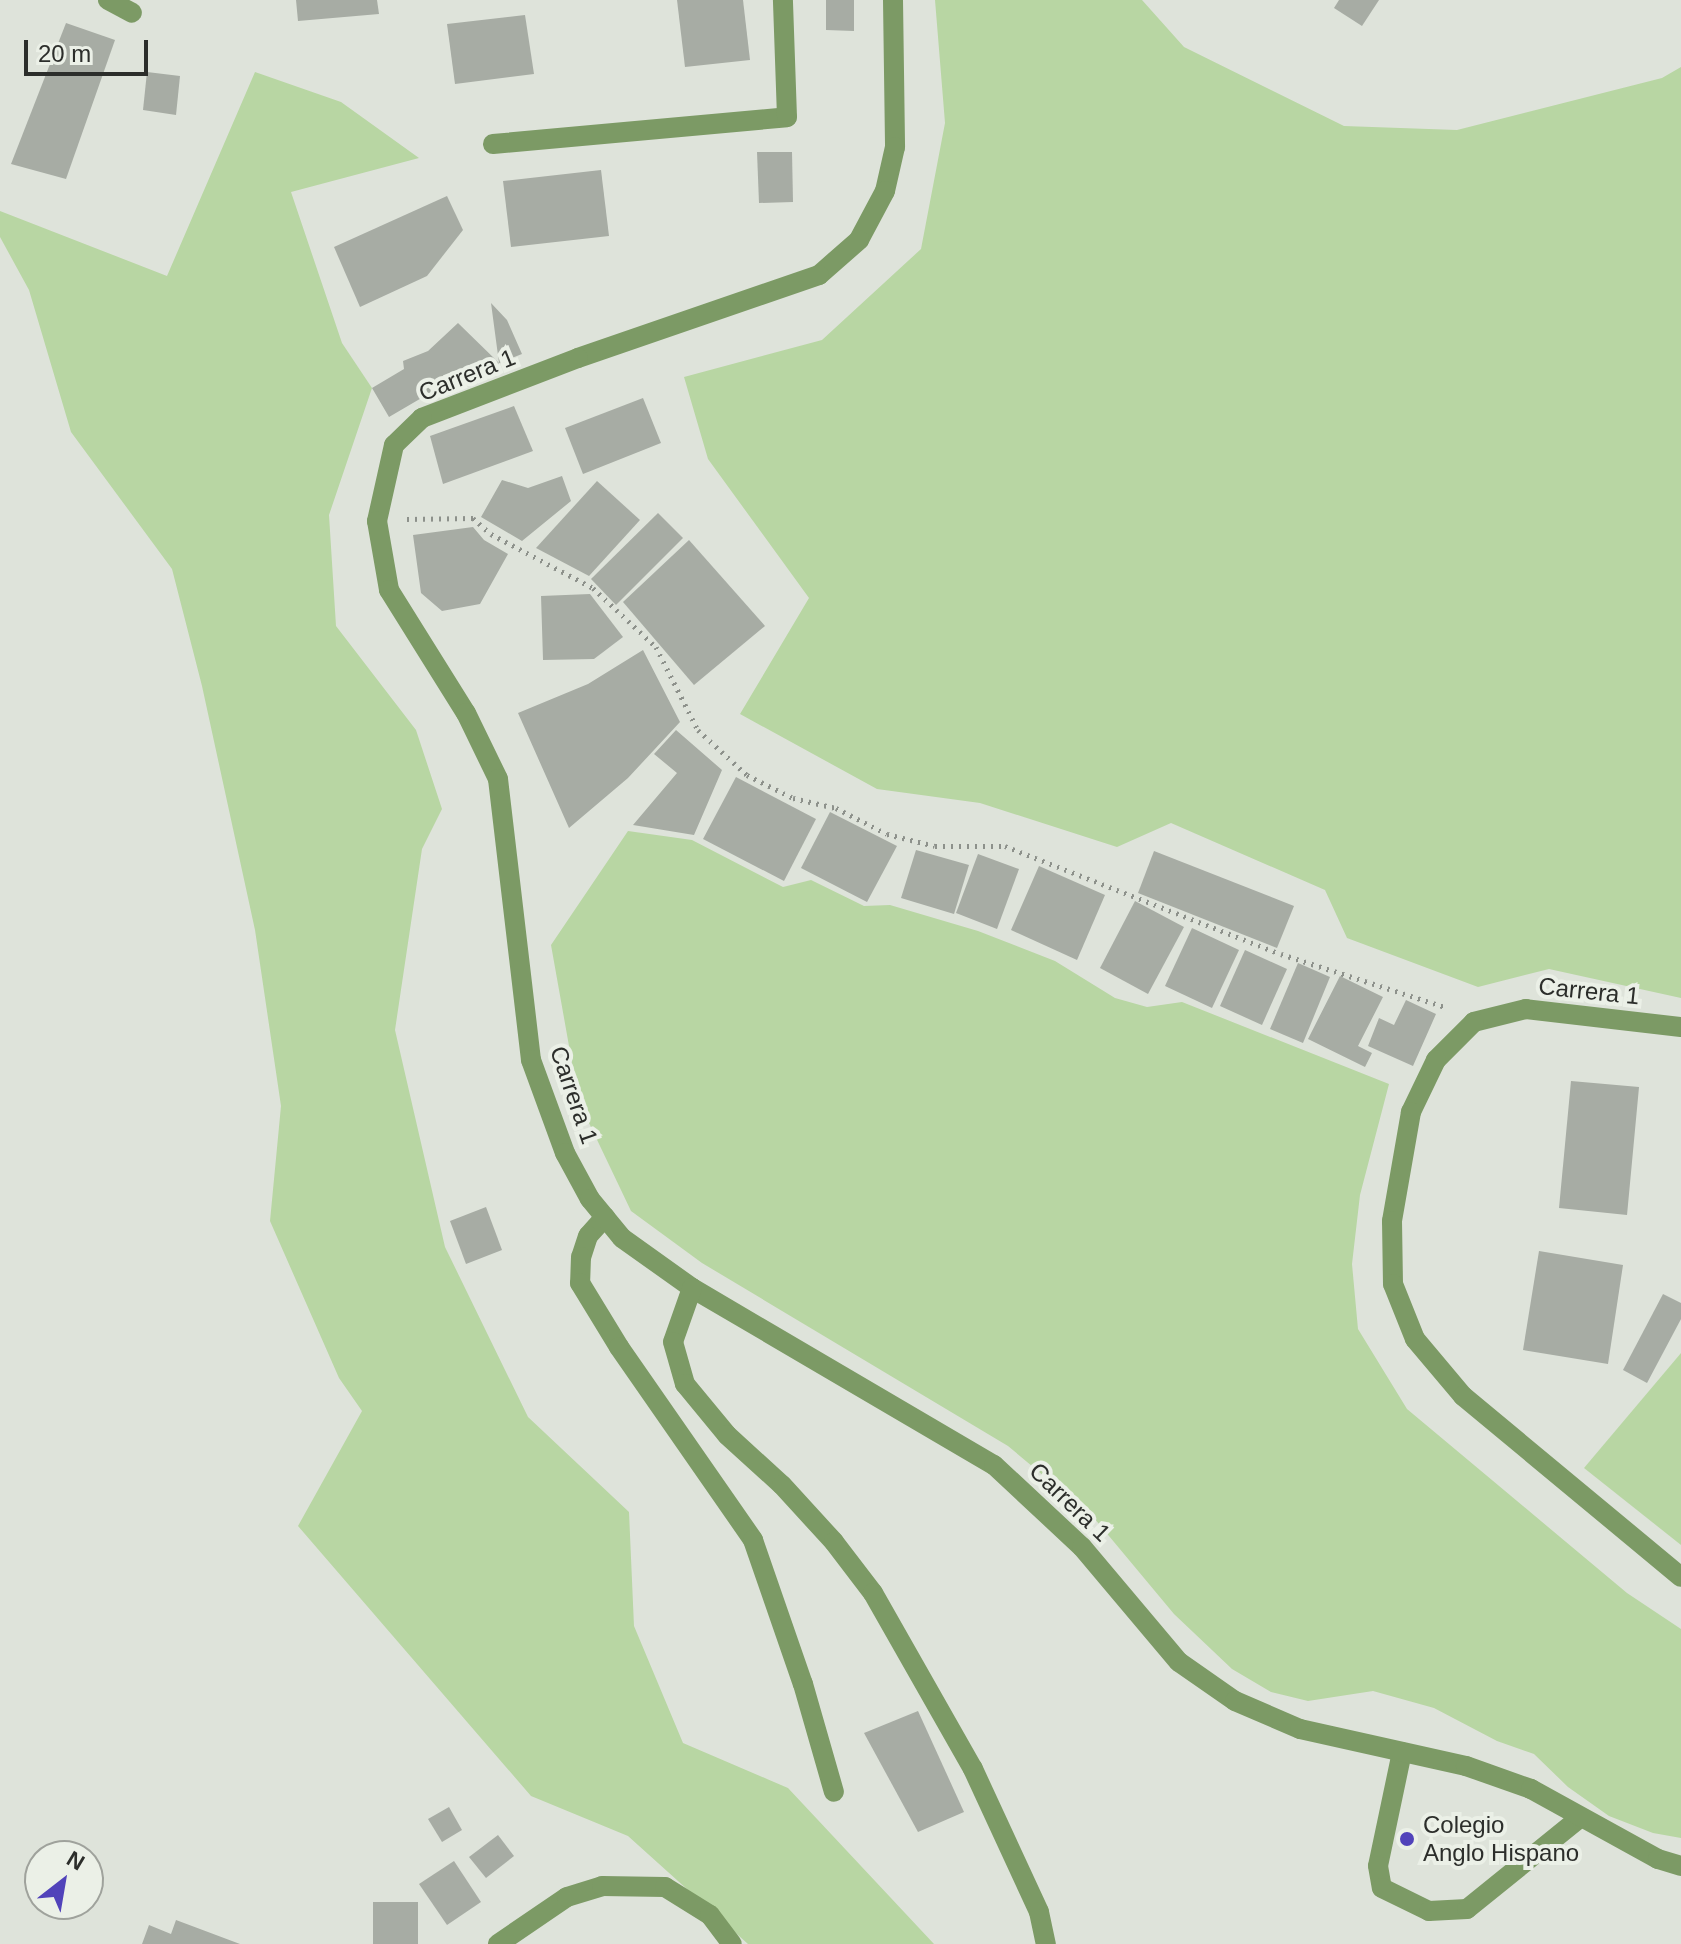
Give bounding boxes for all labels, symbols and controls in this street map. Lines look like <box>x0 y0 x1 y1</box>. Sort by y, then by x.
scale bar <box>28 24 152 74</box>
text: 20 m <box>38 40 91 67</box>
street label: Carrera 1 <box>415 343 519 407</box>
street label: Carrera 1 <box>1537 971 1641 1011</box>
street label: Carrera 1 <box>544 1042 604 1148</box>
street label: Carrera 1 <box>1024 1456 1116 1548</box>
place label: Colegio Anglo Hispano <box>1423 1811 1579 1867</box>
marker: Colegio Anglo Hispano <box>1398 1830 1416 1848</box>
north arrow <box>24 1840 104 1920</box>
text: N <box>62 1846 89 1876</box>

